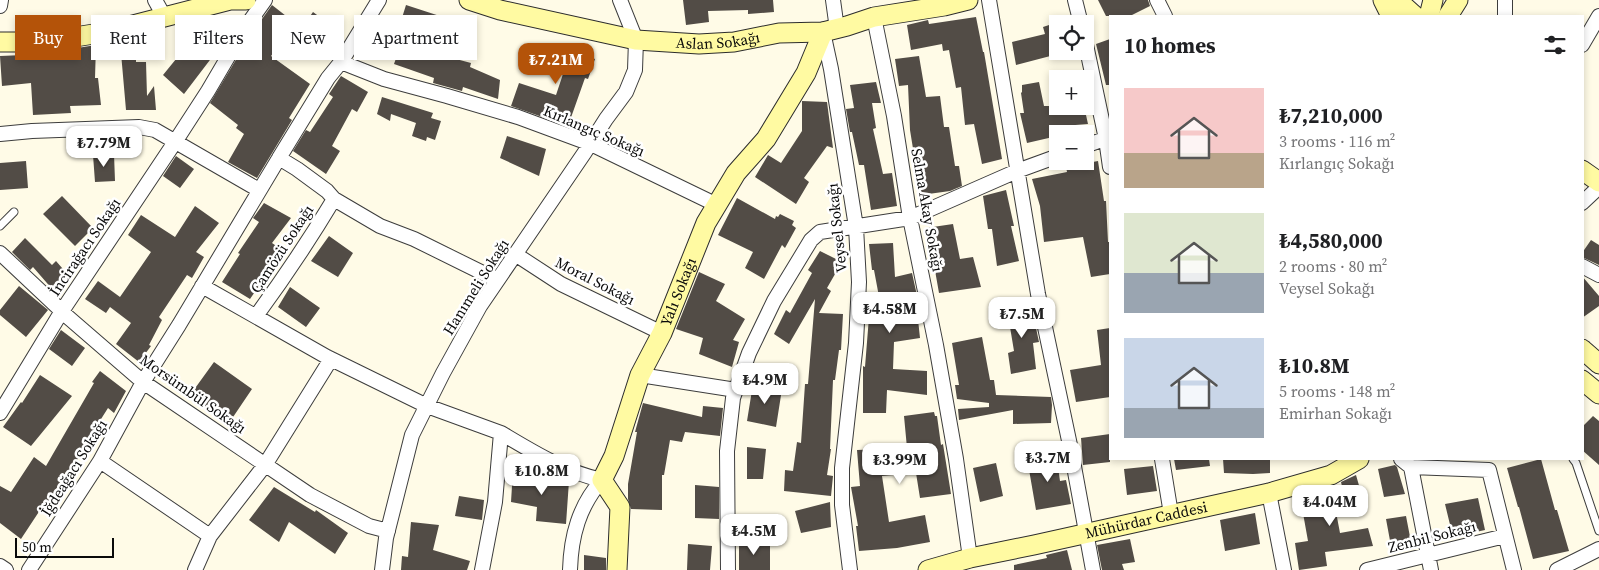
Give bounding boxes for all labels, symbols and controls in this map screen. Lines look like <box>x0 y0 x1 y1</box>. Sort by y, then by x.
chip: Buy <box>15 15 81 60</box>
chip: Rent <box>91 15 165 60</box>
chip: Filters <box>175 15 262 60</box>
chip: New <box>272 15 344 60</box>
chip: Apartment <box>354 15 477 60</box>
map controls <box>1049 15 1094 170</box>
button: locate <box>1049 15 1094 60</box>
street label: Aslan Sokağı <box>675 26 762 54</box>
text: 10 homes <box>1124 31 1216 60</box>
icon: filters <box>1541 31 1569 59</box>
pin: ₺7.21M <box>515 42 597 85</box>
text: ₺7.21M <box>529 48 583 70</box>
button: + <box>1049 70 1094 115</box>
street label: Kırlangıç Sokağı <box>540 100 648 161</box>
text: ₺7,210,000 <box>1279 101 1383 130</box>
icon: home <box>1164 108 1224 168</box>
button: − <box>1049 125 1094 170</box>
pin: ₺7.79M <box>63 126 145 168</box>
text: 3 rooms · 116 m² <box>1279 130 1395 152</box>
text: ₺7.79M <box>77 131 131 153</box>
street label: Selma Akay Sokağı <box>906 147 949 273</box>
text: Kırlangıç Sokağı <box>1279 152 1395 174</box>
street label: Veysel Sokağı <box>821 182 852 274</box>
street label: İncirağacı Sokağı <box>44 194 125 300</box>
street label: Çamözü Sokağı <box>245 200 318 297</box>
text: ₺4,580,000 <box>1279 226 1383 255</box>
icon: home <box>1164 233 1224 293</box>
street label: Hanımeli Sokağı <box>438 235 514 339</box>
street label: Moral Sokağı <box>552 251 639 310</box>
street label: Yalı Sokağı <box>655 254 701 329</box>
text: 2 rooms · 80 m² <box>1279 255 1387 277</box>
text: Veysel Sokağı <box>1279 277 1375 299</box>
pin: ₺4.58M <box>849 292 931 334</box>
pin: ₺7.5M <box>987 296 1057 339</box>
text: ₺4.58M <box>863 297 917 319</box>
text: ₺7.5M <box>999 302 1045 324</box>
street label: Morsümbül Sokağı <box>136 349 251 438</box>
text: ₺10.8M <box>1279 351 1350 380</box>
icon: home <box>1164 358 1224 418</box>
pin: ₺4.9M <box>730 362 800 405</box>
text: ₺4.9M <box>742 368 788 390</box>
text: 5 rooms · 148 m² <box>1279 380 1395 402</box>
text: Emirhan Sokağı <box>1279 402 1392 424</box>
street label: İğdeağacı Sokağı <box>35 415 112 520</box>
pin: ₺3.7M <box>1013 440 1083 483</box>
pin: ₺3.99M <box>859 442 941 485</box>
text: ₺3.7M <box>1025 446 1071 468</box>
text: ₺3.99M <box>873 448 927 470</box>
pin: ₺10.8M <box>501 454 583 496</box>
text: ₺10.8M <box>515 459 569 481</box>
pin: ₺4.04M <box>1289 484 1371 527</box>
text: ₺4.04M <box>1303 490 1357 512</box>
street label: Mühürdar Caddesi <box>1083 496 1209 543</box>
pin: ₺4.5M <box>719 514 789 556</box>
street label: Zenbil Sokağı <box>1386 515 1478 558</box>
text: ₺4.5M <box>731 519 777 541</box>
scale bar <box>15 535 114 558</box>
text: 50 m <box>22 537 52 557</box>

